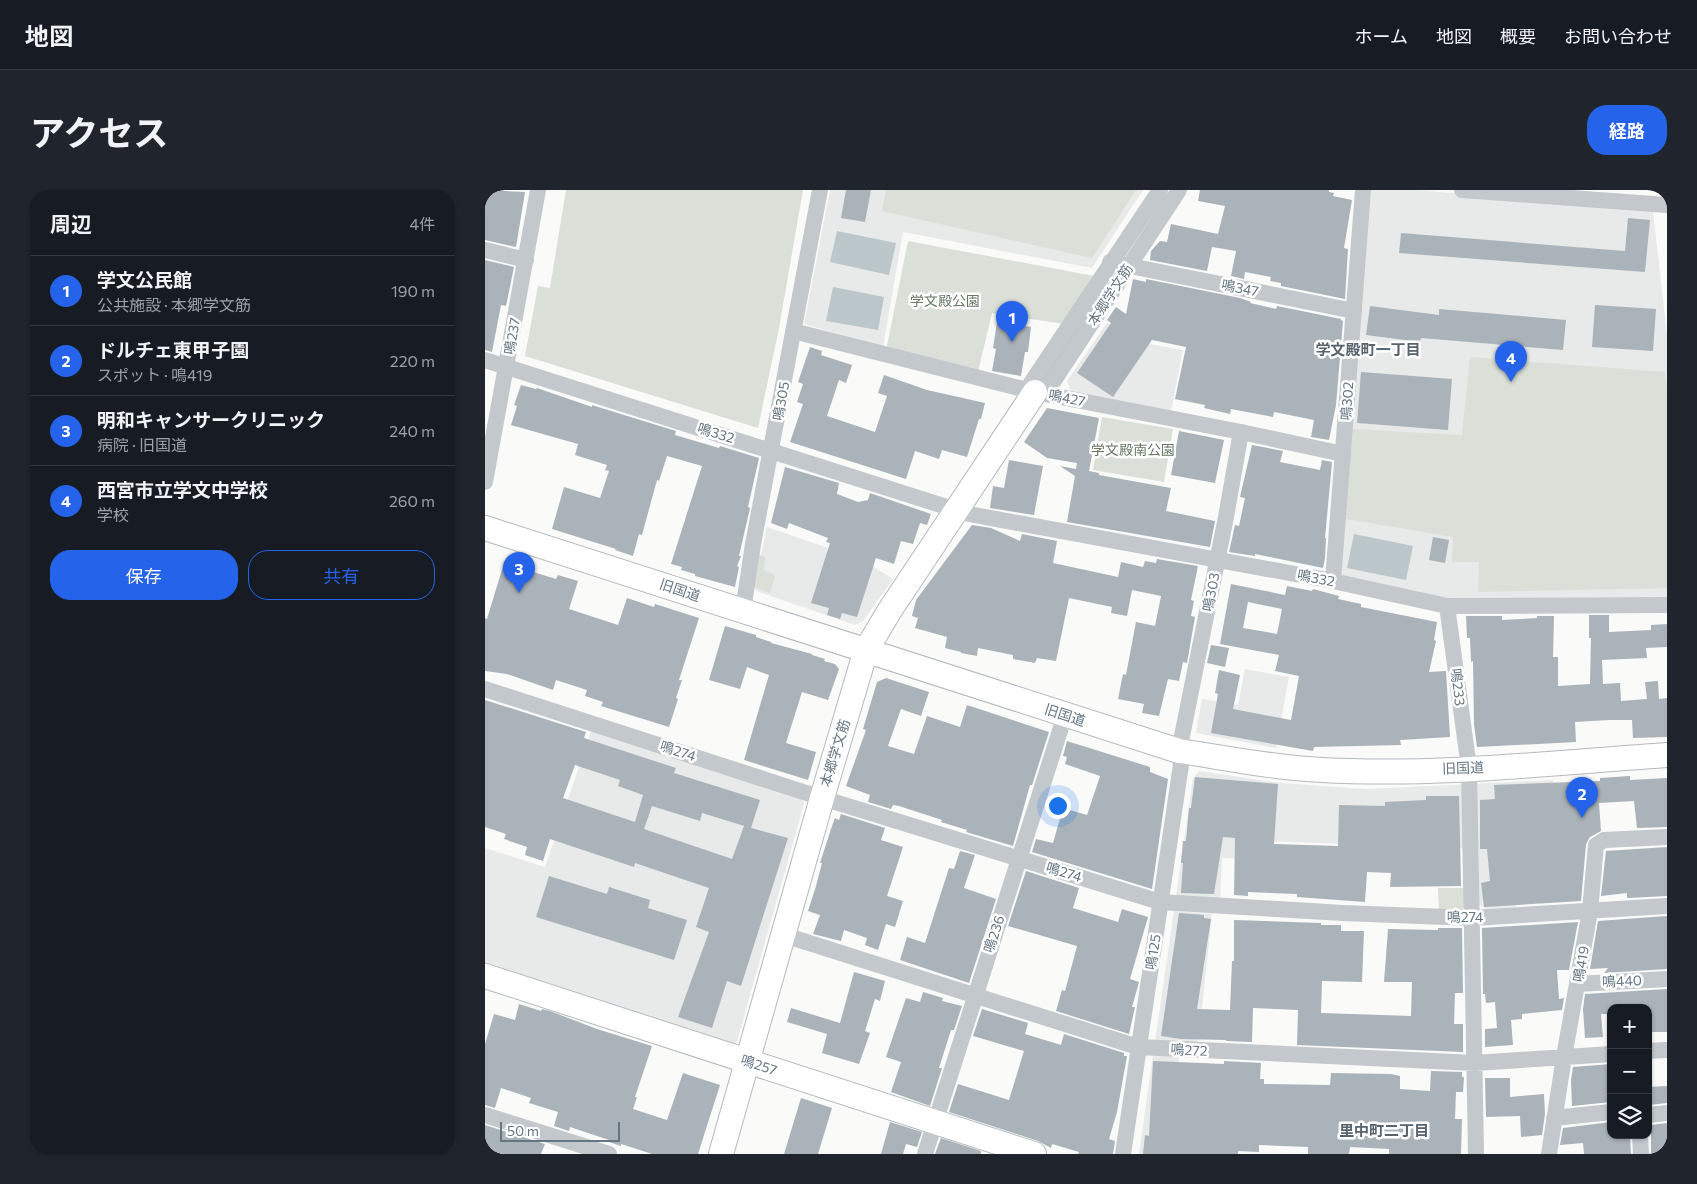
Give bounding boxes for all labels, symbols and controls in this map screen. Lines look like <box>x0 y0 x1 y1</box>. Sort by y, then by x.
text: 地図 <box>25 21 73 50</box>
text: ホーム <box>1355 25 1408 47</box>
text: 地図 <box>1436 25 1472 47</box>
text: 概要 <box>1500 25 1536 47</box>
text: お問い合わせ <box>1564 25 1672 47</box>
button: 経路 <box>1587 105 1667 155</box>
text: アクセス <box>30 110 168 153</box>
text: 周辺 <box>50 211 92 236</box>
text: 4件 <box>409 214 435 233</box>
street label: 本郷学文筋 <box>1083 261 1136 329</box>
text: 学文公民館 <box>97 268 192 291</box>
street label: 鳴347 <box>1220 276 1260 299</box>
text: 1 <box>62 281 70 300</box>
text: 190 m <box>391 281 435 300</box>
park label: 学文殿公園 <box>910 292 980 309</box>
text: 公共施設 · 本郷学文筋 <box>97 295 251 314</box>
pin: 1 <box>996 301 1028 342</box>
street label: 鳴237 <box>500 316 523 356</box>
text: ドルチェ東甲子園 <box>97 338 249 361</box>
district label: 学文殿町一丁目 <box>1315 340 1421 358</box>
pin: 4 <box>1495 341 1527 382</box>
text: 2 <box>61 351 71 370</box>
text: 220 m <box>390 351 435 370</box>
text: スポット · 鳴419 <box>97 365 213 384</box>
street label: 鳴305 <box>769 380 792 422</box>
street label: 鳴302 <box>1337 381 1356 421</box>
street label: 鳴427 <box>1047 386 1087 409</box>
text: 明和キャンサークリニック <box>97 408 325 431</box>
street label: 鳴332 <box>696 419 737 446</box>
text: 3 <box>61 421 71 440</box>
text: 240 m <box>389 421 435 440</box>
text: 病院 · 旧国道 <box>97 435 187 454</box>
park label: 学文殿南公園 <box>1091 441 1175 458</box>
text: 西宮市立学文中学校 <box>97 478 268 501</box>
text: 4 <box>61 491 71 510</box>
text: 260 m <box>389 491 435 510</box>
text: 学校 <box>97 505 129 524</box>
button: 保存 <box>50 550 238 600</box>
button: 共有 <box>248 550 435 600</box>
pin: 3 <box>503 552 535 593</box>
street label: 鳴332 <box>1296 566 1336 589</box>
street label: 鳴303 <box>1198 571 1223 613</box>
street label: 旧国道 <box>658 575 703 604</box>
street label: 鳴233 <box>1448 667 1469 707</box>
street label: 旧国道 <box>1043 700 1088 729</box>
street label: 本郷学文筋 <box>816 717 853 789</box>
street label: 鳴274 <box>658 737 699 764</box>
street label: 旧国道 <box>1442 758 1484 777</box>
pin: 2 <box>1566 777 1598 818</box>
your location <box>1045 793 1071 819</box>
street label: 鳴274 <box>1044 858 1085 885</box>
street label: 鳴274 <box>1447 908 1484 925</box>
street label: 鳴236 <box>980 913 1008 955</box>
street label: 鳴125 <box>1141 933 1164 971</box>
street label: 鳴419 <box>1569 944 1592 983</box>
street label: 鳴440 <box>1602 971 1642 990</box>
map controls <box>1607 1004 1652 1139</box>
button: + <box>1607 1004 1652 1049</box>
street label: 鳴272 <box>1170 1040 1208 1059</box>
button: − <box>1607 1049 1652 1094</box>
street label: 鳴257 <box>739 1051 779 1078</box>
button: layers <box>1607 1094 1652 1139</box>
scale bar <box>500 1119 620 1142</box>
district label: 里中町二丁目 <box>1339 1121 1429 1139</box>
text: 50 m <box>507 1122 539 1139</box>

